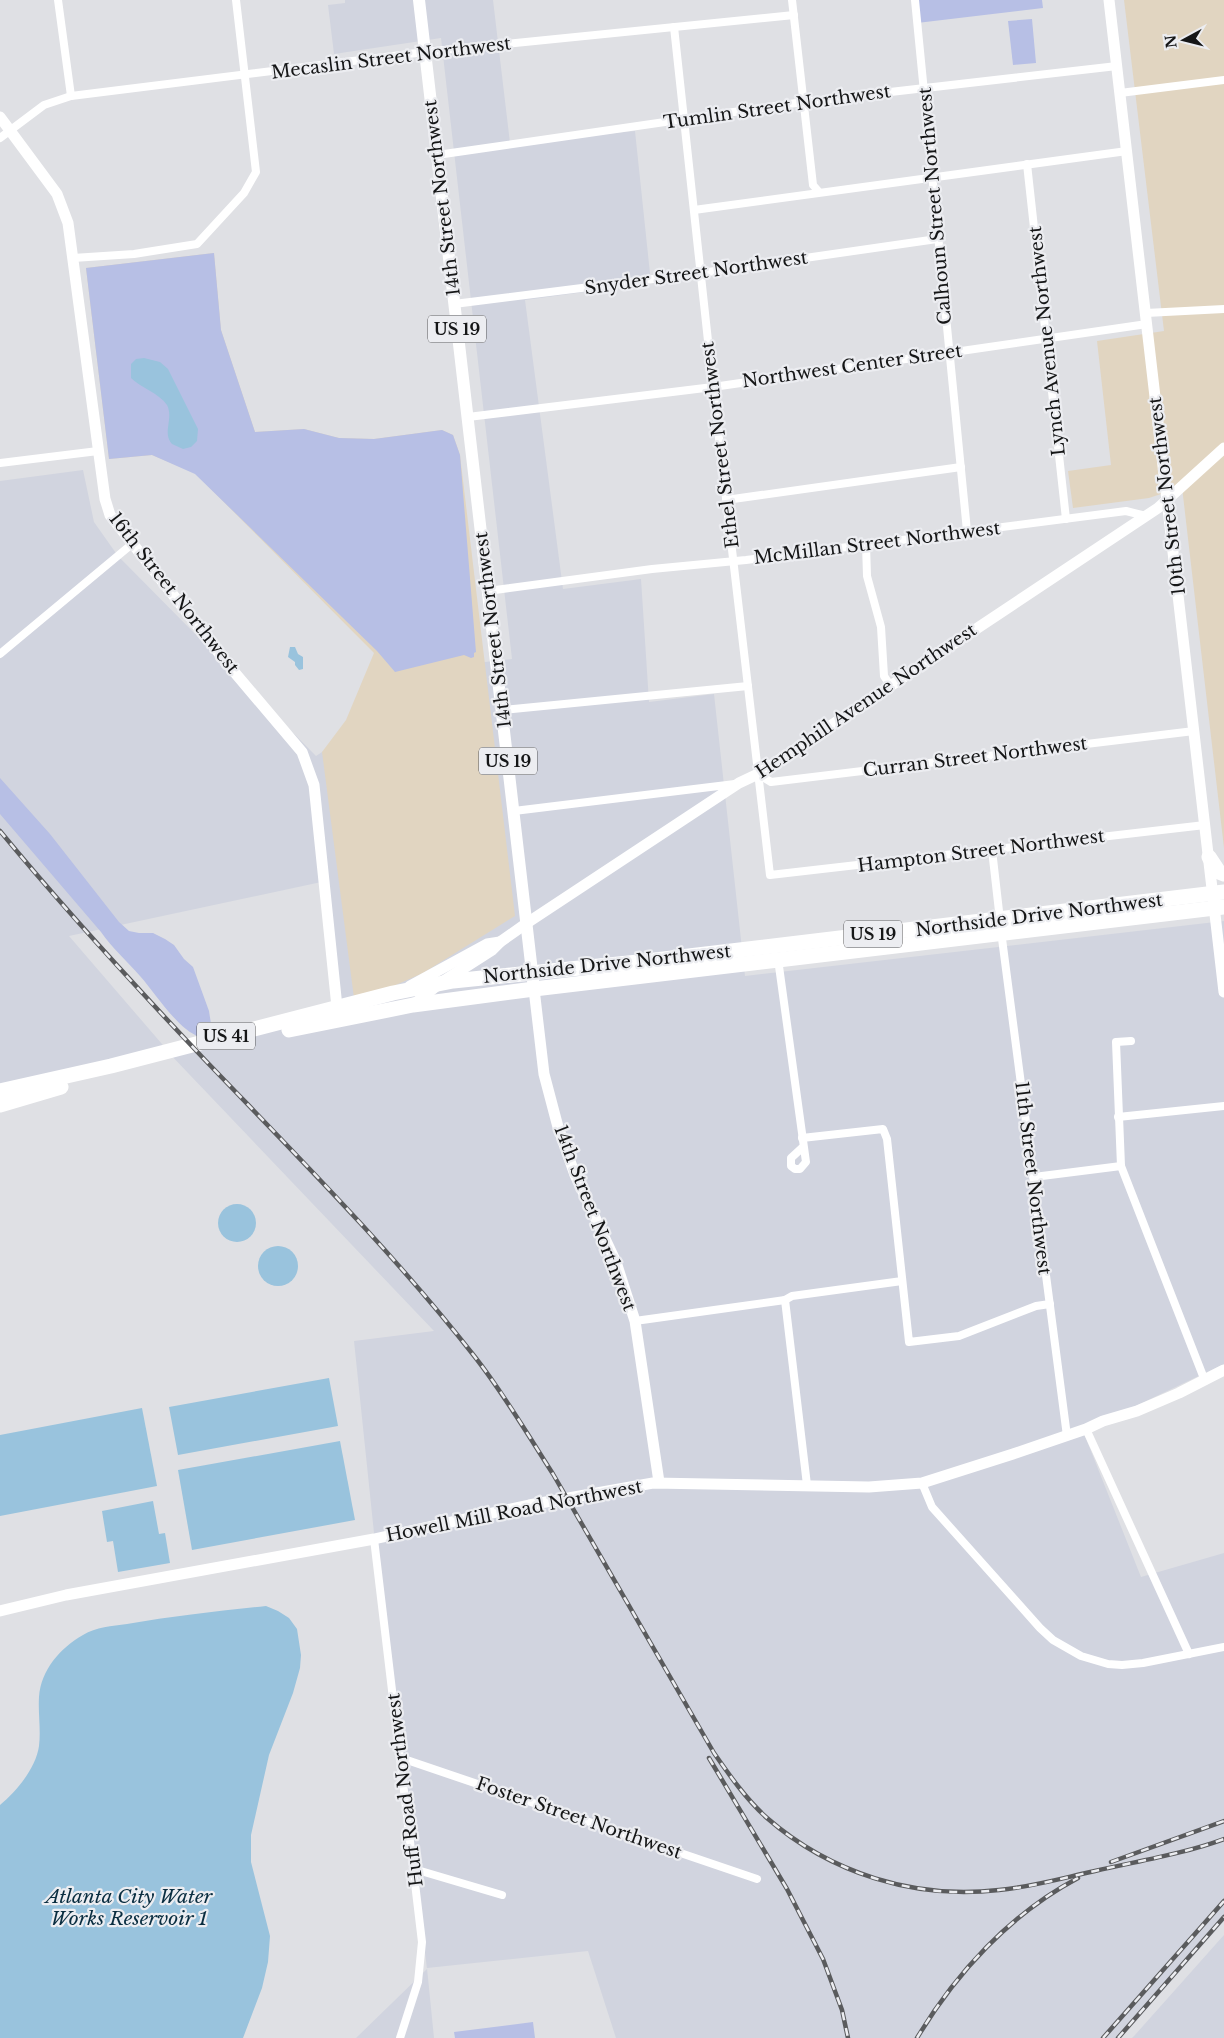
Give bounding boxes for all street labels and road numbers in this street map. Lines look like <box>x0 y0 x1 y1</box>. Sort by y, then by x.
street label: Mecaslin Street Northwest <box>270 32 512 84</box>
street label: Tumlin Street Northwest <box>662 80 892 134</box>
street label: Calhoun Street Northwest <box>914 86 956 326</box>
street label: 14th Street Northwest <box>419 98 465 297</box>
street label: Lynch Avenue Northwest <box>1024 225 1070 457</box>
street label: Snyder Street Northwest <box>583 246 809 300</box>
road number: US 19 <box>428 316 486 342</box>
street label: Ethel Street Northwest <box>696 340 744 550</box>
street label: Northwest Center Street <box>741 340 964 392</box>
street label: 10th Street Northwest <box>1144 395 1190 596</box>
street label: 16th Street Northwest <box>104 508 244 678</box>
street label: McMillan Street Northwest <box>752 517 1002 569</box>
street label: 14th Street Northwest <box>470 530 516 729</box>
street label: Hemphill Avenue Northwest <box>751 619 981 783</box>
street label: Curran Street Northwest <box>862 732 1089 782</box>
road number: US 19 <box>479 748 537 774</box>
street label: Hampton Street Northwest <box>856 825 1106 877</box>
street label: Northside Drive Northwest <box>914 889 1164 941</box>
road number: US 19 <box>844 921 902 948</box>
street label: Northside Drive Northwest <box>482 940 732 988</box>
road number: US 41 <box>197 1022 255 1050</box>
street label: 11th Street Northwest <box>1010 1080 1056 1276</box>
street label: 14th Street Northwest <box>549 1122 641 1314</box>
street label: Howell Mill Road Northwest <box>384 1475 644 1547</box>
street label: Huff Road Northwest <box>382 1692 428 1888</box>
street label: Foster Street Northwest <box>473 1772 685 1864</box>

